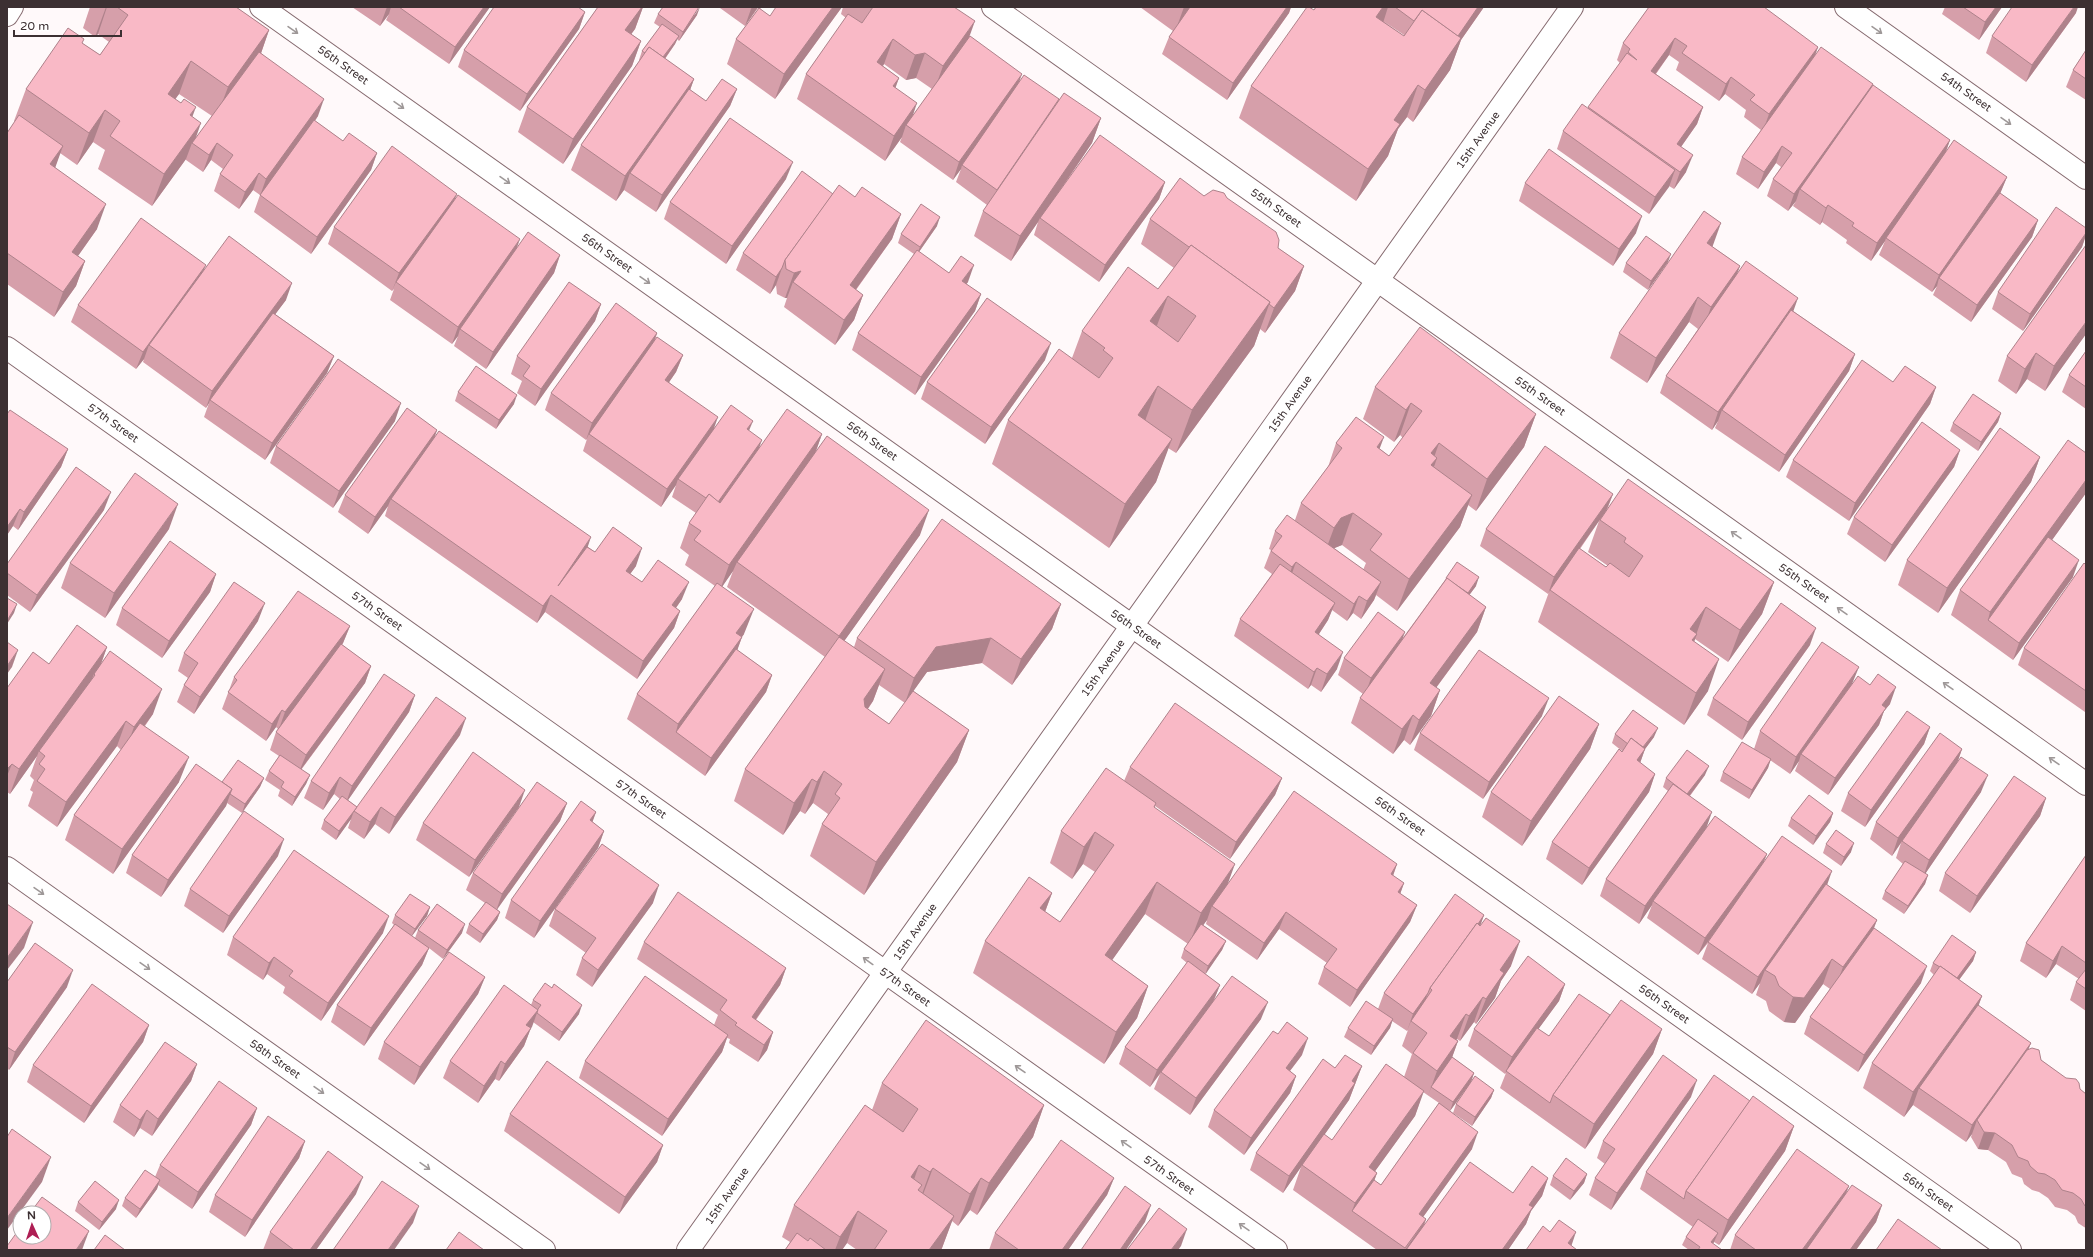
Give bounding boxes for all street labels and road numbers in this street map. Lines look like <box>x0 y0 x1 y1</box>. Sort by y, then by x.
street label: 56th Street <box>315 43 371 87</box>
street label: 54th Street <box>1938 70 1994 114</box>
street label: 15th Avenue <box>1453 109 1503 171</box>
street label: 55th Street <box>1248 186 1304 230</box>
street label: 56th Street <box>579 231 635 275</box>
street label: 15th Avenue <box>1265 373 1315 435</box>
street label: 55th Street <box>1512 374 1568 418</box>
street label: 57th Street <box>85 401 141 445</box>
street label: 56th Street <box>844 419 900 463</box>
street label: 55th Street <box>1776 561 1832 605</box>
street label: 57th Street <box>349 589 405 633</box>
street label: 56th Street <box>1108 607 1164 651</box>
street label: 15th Avenue <box>1078 637 1128 699</box>
street label: 57th Street <box>613 777 669 821</box>
street label: 56th Street <box>1372 794 1428 838</box>
street label: 15th Avenue <box>890 901 940 963</box>
street label: 57th Street <box>877 965 933 1009</box>
street label: 56th Street <box>1636 982 1692 1026</box>
street label: 58th Street <box>247 1037 303 1081</box>
street label: 57th Street <box>1141 1153 1197 1197</box>
street label: 15th Avenue <box>702 1165 752 1227</box>
street label: 56th Street <box>1900 1170 1956 1214</box>

